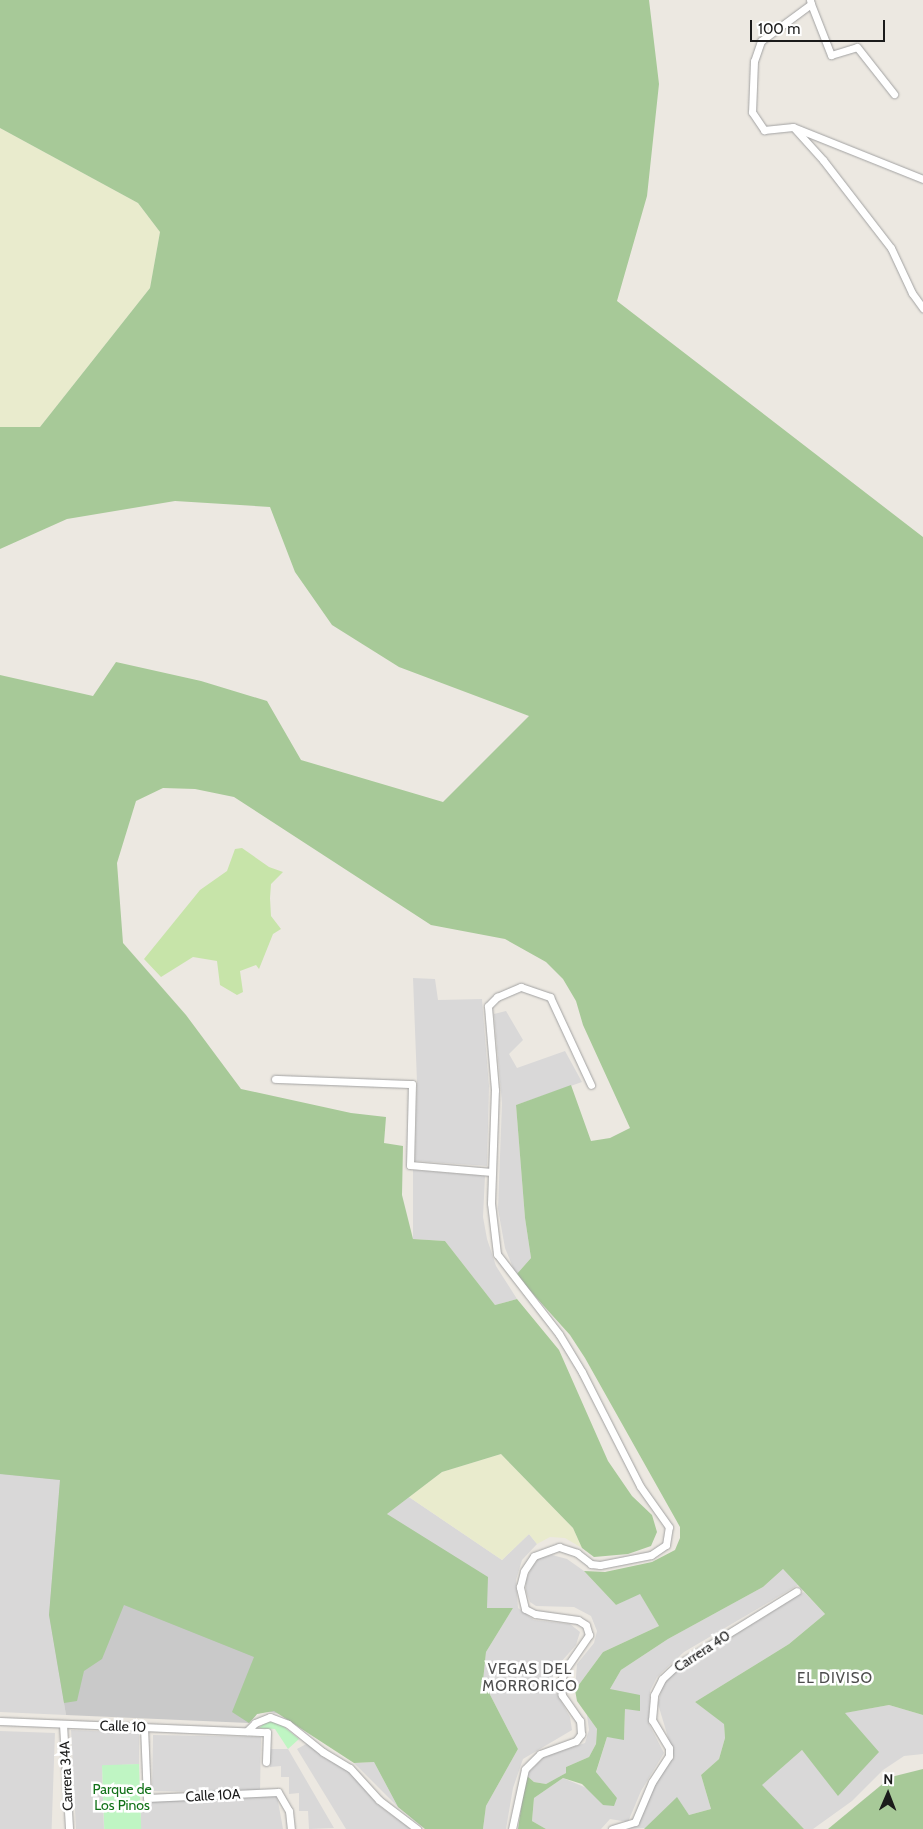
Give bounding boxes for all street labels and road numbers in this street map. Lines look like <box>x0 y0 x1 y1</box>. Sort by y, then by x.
street label: Carrera 40 <box>671 1627 733 1675</box>
street label: Calle 10 <box>99 1717 147 1735</box>
street label: Carrera 34A <box>56 1741 76 1811</box>
street label: Calle 10A <box>185 1785 241 1805</box>

